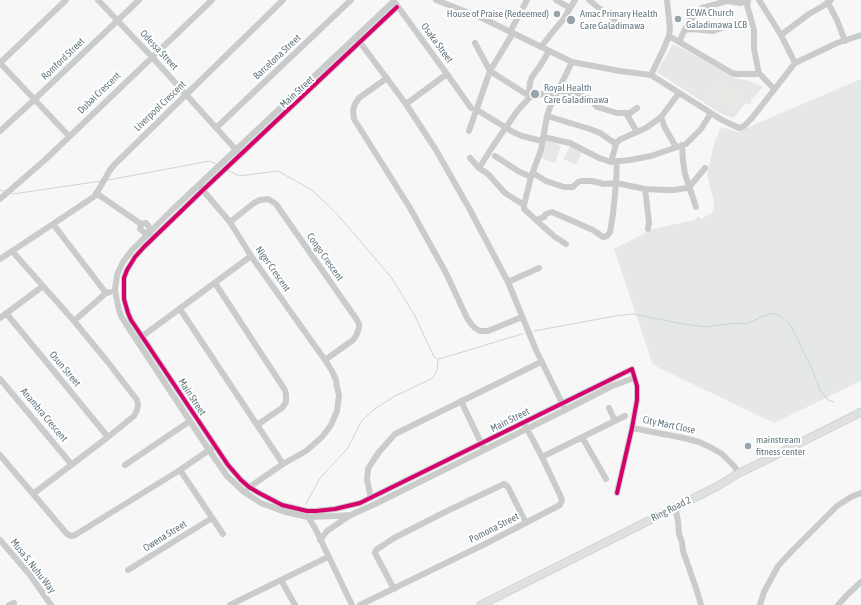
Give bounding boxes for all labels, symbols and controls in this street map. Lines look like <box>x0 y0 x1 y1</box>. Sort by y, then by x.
place label: ECWA Church Galadimawa LCB <box>686 7 747 30</box>
place label: House of Praise (Redeemed) <box>447 8 549 20</box>
place label: Amac Primary Health Care Galadimawa <box>580 8 658 32</box>
marker: House of Praise (Redeemed) <box>552 9 562 19</box>
marker: Amac Primary Health Care Galadimawa <box>565 14 577 26</box>
marker: ECWA Church Galadimawa LCB <box>673 14 683 24</box>
street label: Osaka Street <box>419 21 455 65</box>
street label: Odessa Street <box>138 28 180 72</box>
street label: Barcelona Street <box>251 32 303 82</box>
street label: Romford Street <box>39 35 87 83</box>
street label: Dubai Crescent <box>75 70 123 116</box>
street label: Main Street <box>278 73 316 111</box>
street label: Liverpool Crescent <box>132 78 188 134</box>
place label: Royal Health Care Galadimawa <box>544 82 609 106</box>
marker: Royal Health Care Galadimawa <box>529 88 541 100</box>
street label: Congo Crescent <box>304 231 346 283</box>
street label: Niger Crescent <box>253 244 293 294</box>
street label: Osun Street <box>47 349 83 389</box>
street label: Main Street <box>176 376 208 418</box>
street label: Anambra Crescent <box>18 386 70 444</box>
street label: Main Street <box>489 405 531 435</box>
street label: City Mart Close <box>642 414 696 436</box>
place label: mainstream fitness center <box>756 434 805 458</box>
marker: mainstream fitness center <box>743 441 753 451</box>
street label: Ring Road 2 <box>649 494 693 524</box>
street label: Pomona Street <box>467 510 521 546</box>
street label: Owena Street <box>141 518 189 554</box>
street label: Musa S. Nuhu Way <box>8 536 58 596</box>

